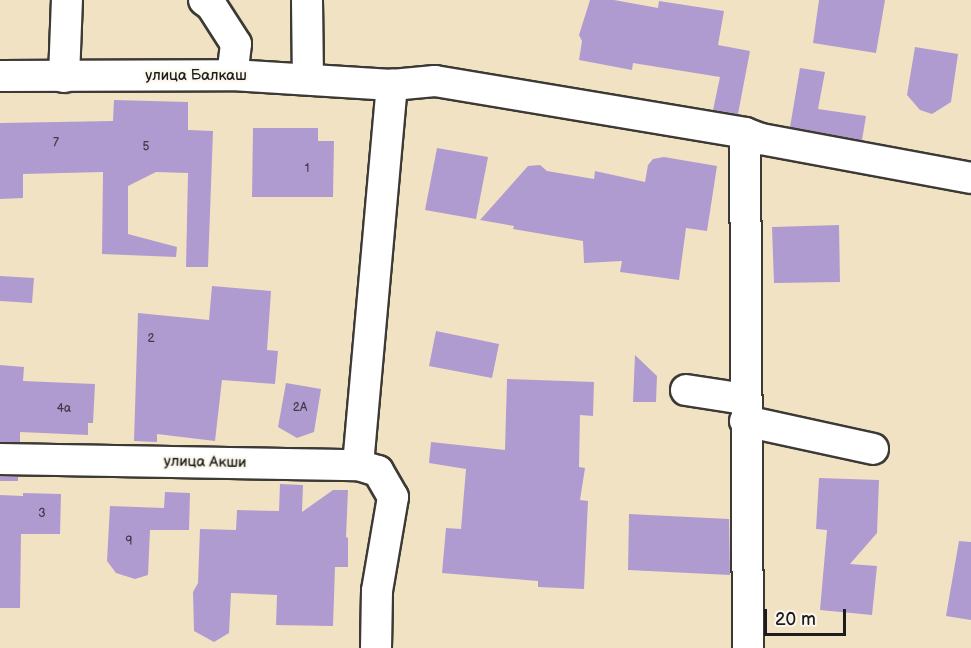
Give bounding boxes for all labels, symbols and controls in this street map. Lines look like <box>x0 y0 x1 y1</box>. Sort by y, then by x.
street label: улица Балкаш <box>145 67 247 85</box>
house number: 7 <box>53 136 59 150</box>
house number: 5 <box>143 140 149 154</box>
house number: 1 <box>305 162 309 176</box>
house number: 2 <box>147 332 155 346</box>
house number: 2А <box>293 401 307 415</box>
house number: 4а <box>57 402 71 416</box>
street label: улица Акши <box>164 452 246 472</box>
house number: 3 <box>38 507 46 521</box>
house number: 9 <box>126 535 132 549</box>
scale bar <box>767 597 850 635</box>
text: 20 m <box>775 609 816 630</box>

